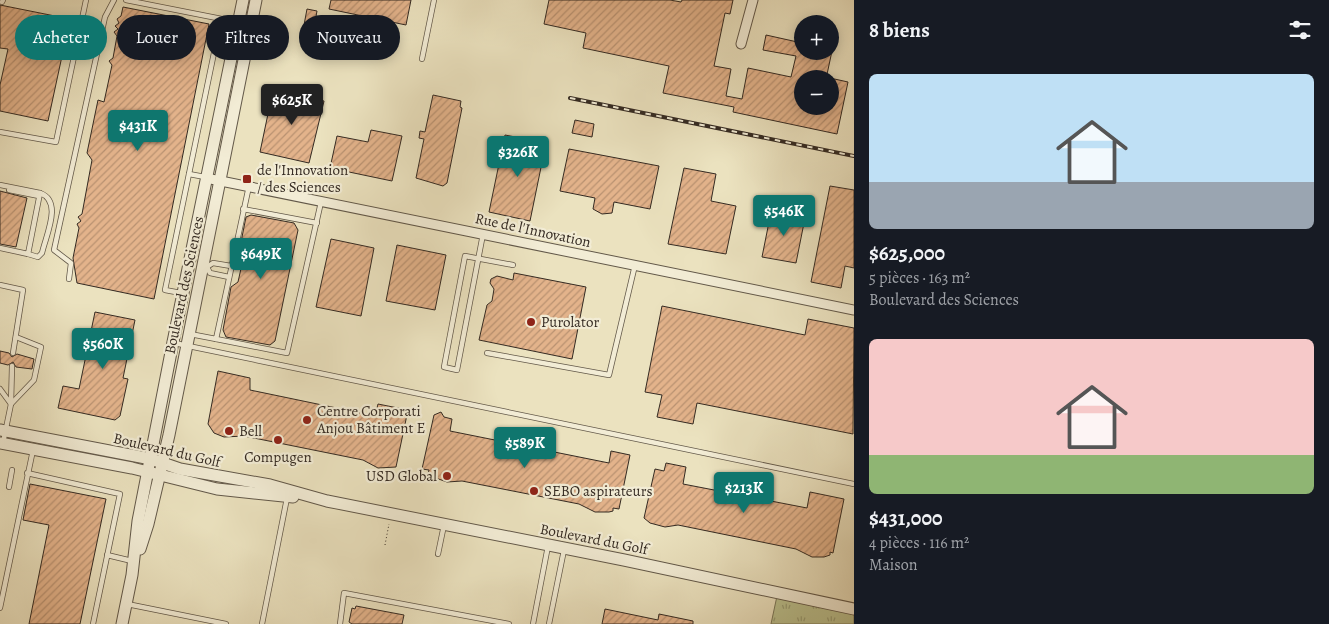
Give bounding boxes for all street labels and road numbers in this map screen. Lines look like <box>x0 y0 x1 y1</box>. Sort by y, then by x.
street label: Rue de l'Innovation <box>473 208 593 252</box>
street label: Boulevard des Sciences <box>160 214 208 356</box>
street label: Boulevard du Golf <box>111 428 225 473</box>
street label: Boulevard du Golf <box>538 519 652 560</box>

